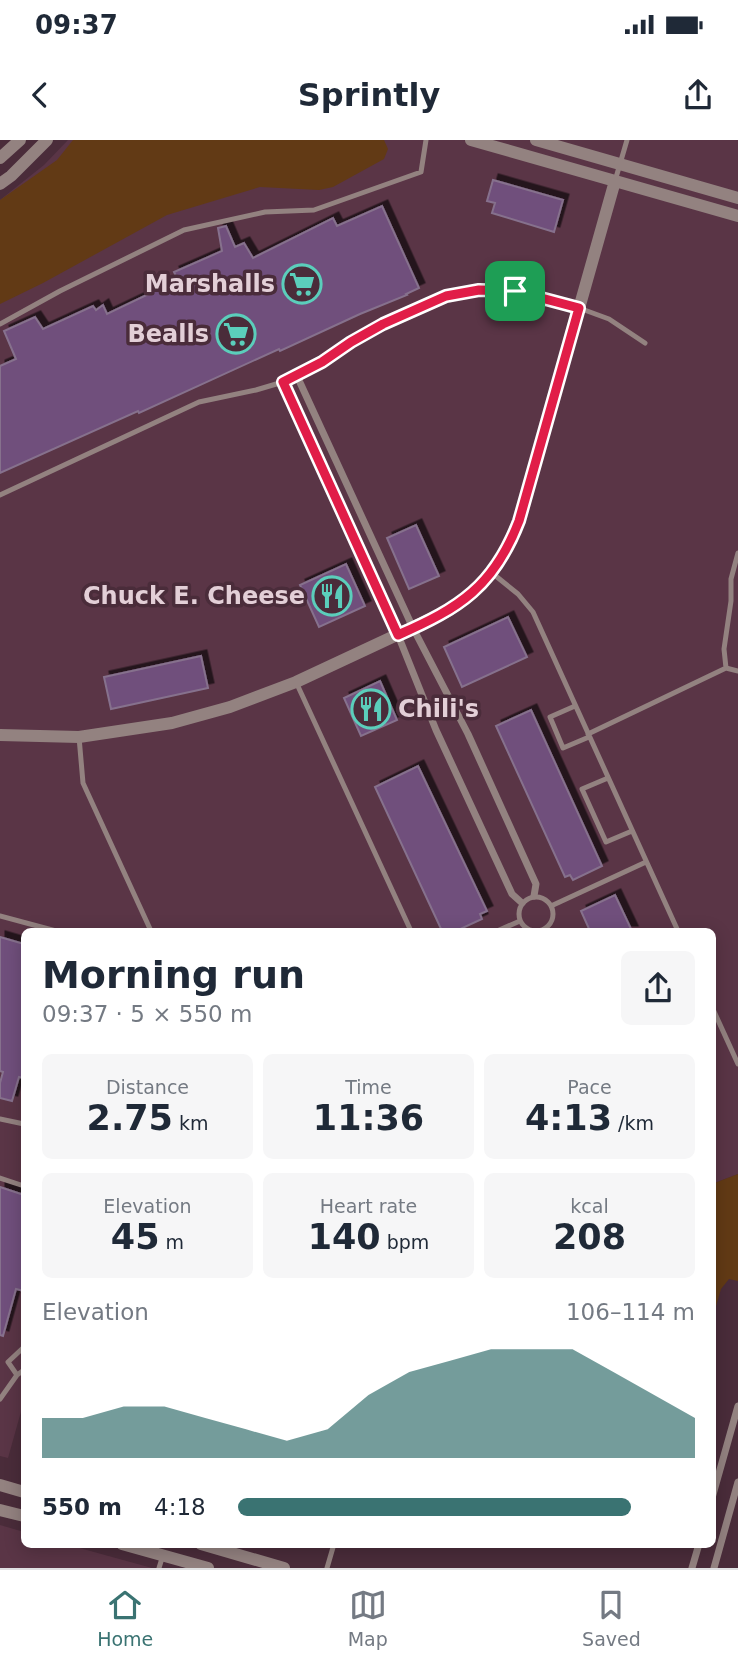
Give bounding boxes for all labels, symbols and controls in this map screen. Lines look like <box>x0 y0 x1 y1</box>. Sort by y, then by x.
text: 09:37 <box>35 10 118 40</box>
icon: back <box>21 76 59 114</box>
text: Sprintly <box>298 76 440 114</box>
icon: share <box>679 76 717 114</box>
pin <box>485 261 545 321</box>
supermarket icon: Marshalls <box>281 263 323 305</box>
place label: Marshalls <box>145 270 275 298</box>
icon: arrive <box>496 272 534 310</box>
supermarket icon: Bealls <box>215 313 257 355</box>
place label: Bealls <box>127 320 209 348</box>
restaurant icon: Chuck E. Cheese <box>311 575 353 617</box>
place label: Chuck E. Cheese <box>83 582 305 610</box>
restaurant icon: Chili's <box>350 688 392 730</box>
place label: Chili's <box>398 695 479 723</box>
button: share <box>621 951 695 1025</box>
text: Morning run <box>42 953 305 997</box>
text: 09:37 · 5 × 550 m <box>42 1001 252 1027</box>
text: Distance <box>106 1076 189 1098</box>
text: Time <box>345 1076 392 1098</box>
text: Pace <box>567 1076 612 1098</box>
text: 2.75 <box>87 1098 173 1138</box>
text: 11:36 <box>313 1098 424 1138</box>
text: 4:13 <box>525 1098 612 1138</box>
text: km <box>173 1112 208 1134</box>
text: /km <box>612 1112 654 1134</box>
text: Elevation <box>103 1195 192 1217</box>
text: Heart rate <box>320 1195 417 1217</box>
text: kcal <box>570 1195 609 1217</box>
text: 45 <box>111 1217 160 1257</box>
text: 140 <box>308 1217 381 1257</box>
text: 208 <box>553 1217 626 1257</box>
text: m <box>160 1231 184 1253</box>
text: bpm <box>381 1231 429 1253</box>
text: Elevation <box>42 1299 149 1325</box>
text: 106–114 m <box>566 1299 695 1325</box>
text: 550 m <box>42 1494 122 1520</box>
text: 4:18 <box>154 1494 206 1520</box>
tab: Home <box>97 1586 153 1650</box>
tab: Map <box>348 1586 388 1650</box>
tab: Saved <box>582 1586 641 1650</box>

